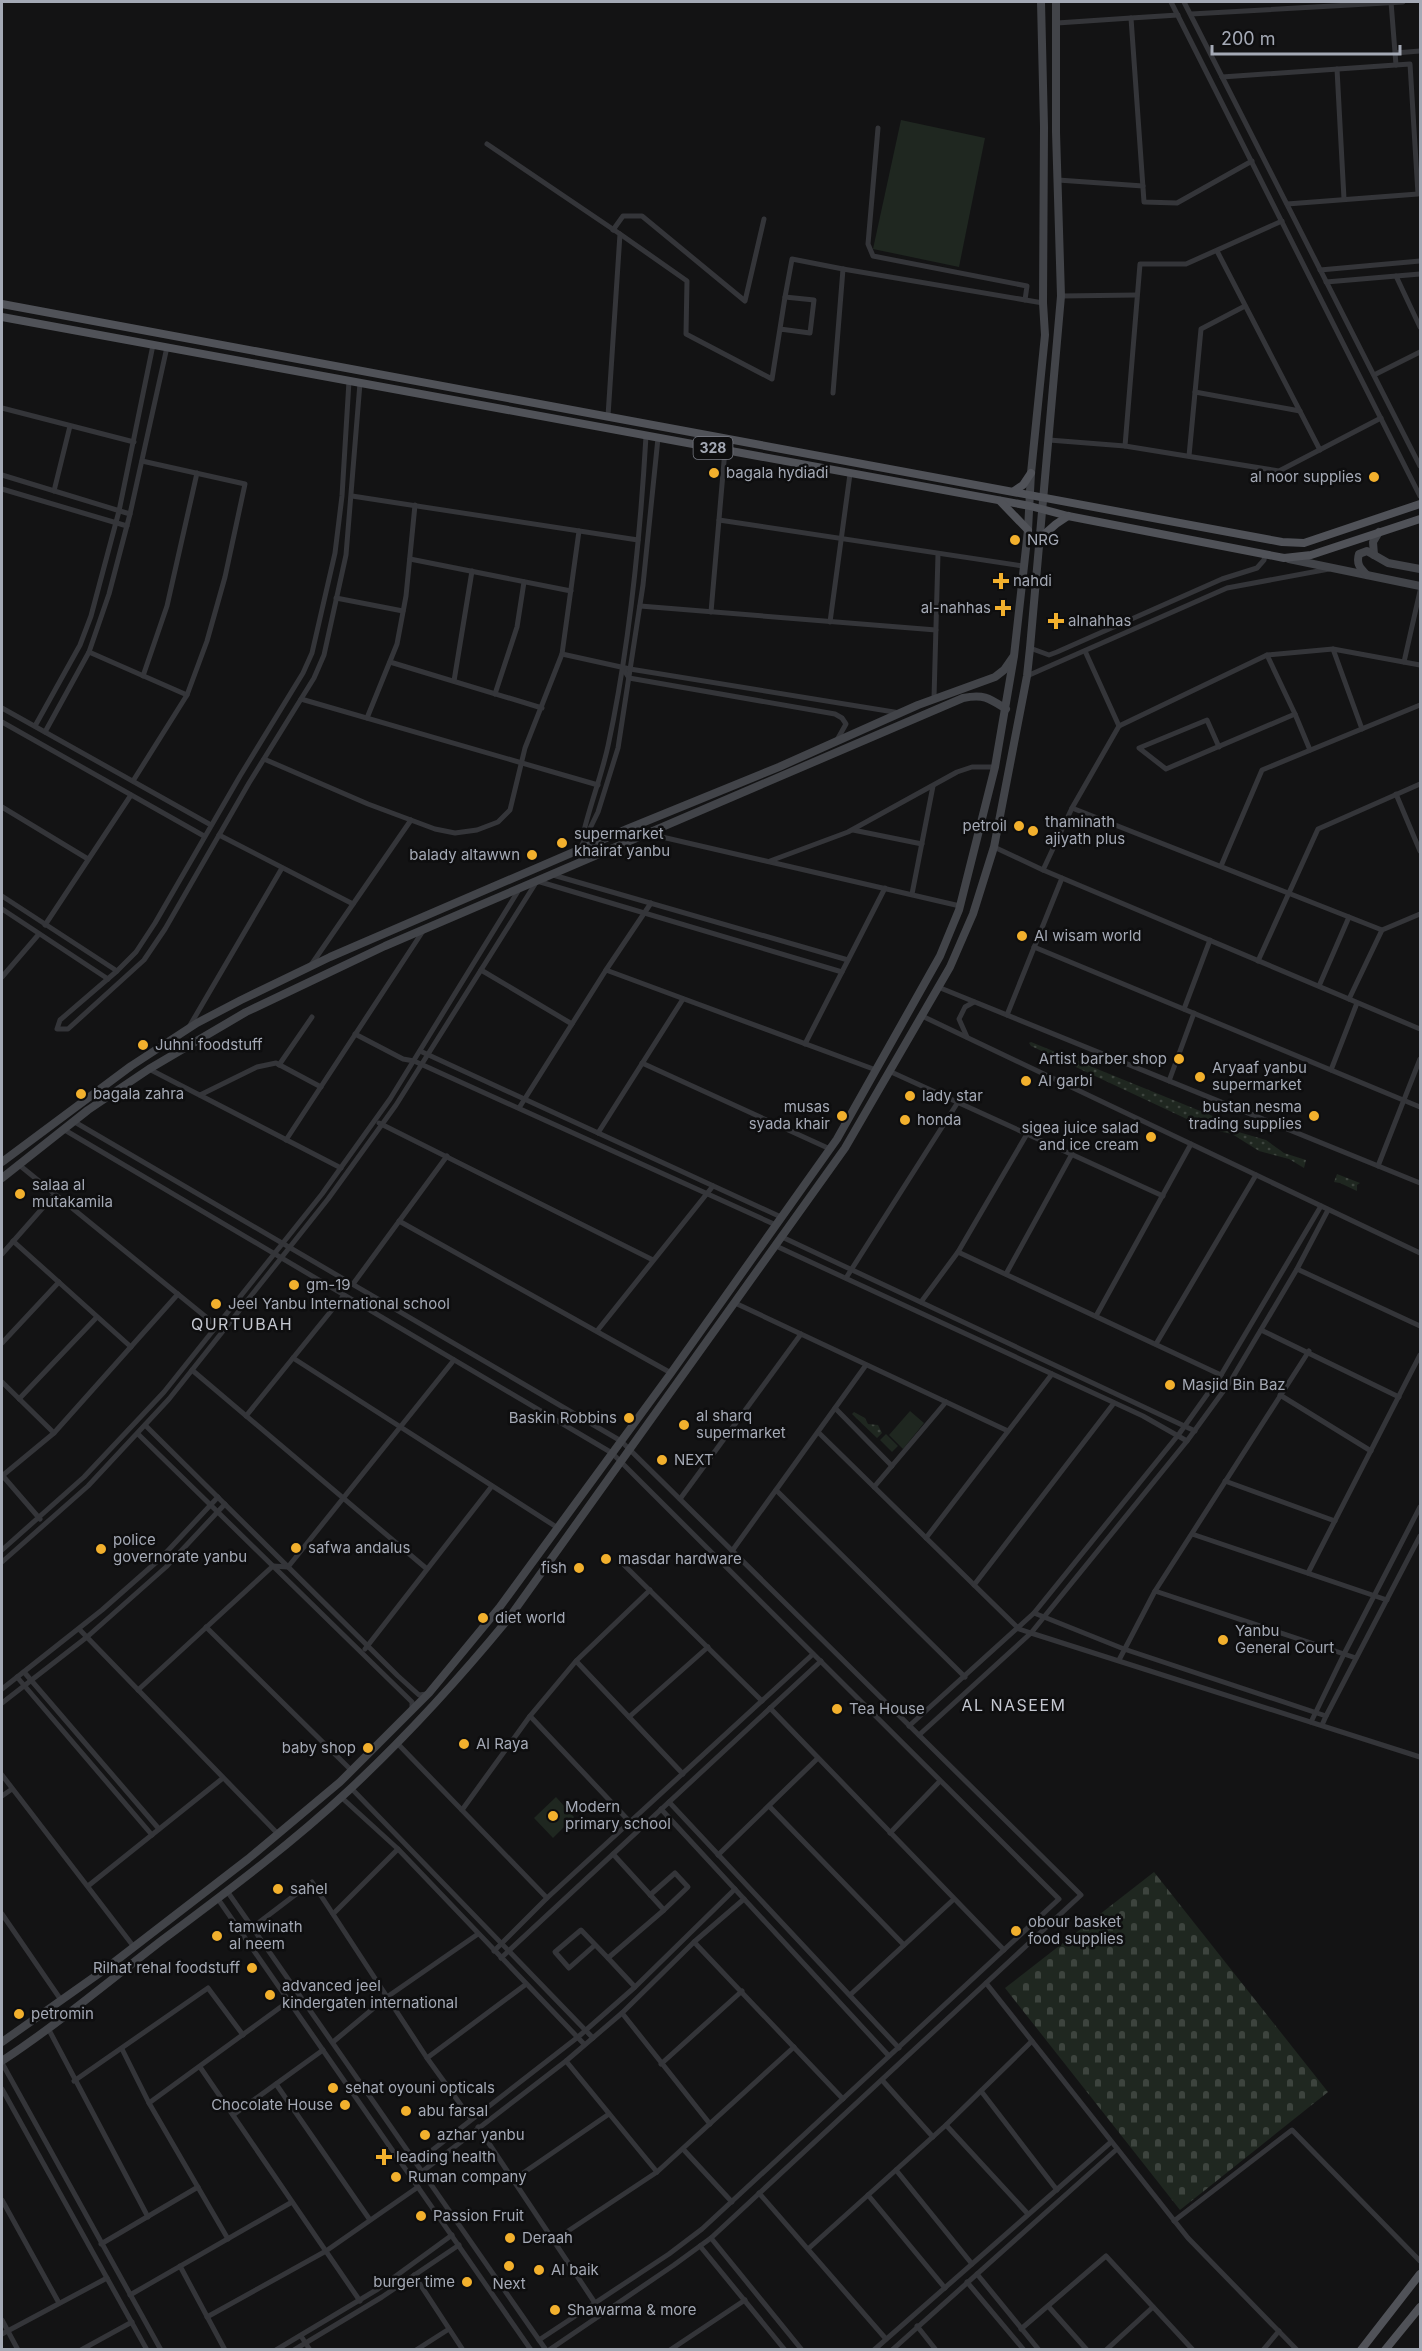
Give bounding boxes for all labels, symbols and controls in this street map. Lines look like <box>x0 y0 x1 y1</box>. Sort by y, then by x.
scale bar <box>1212 18 1400 56</box>
text: 200 m <box>1221 28 1276 49</box>
road number: 328 <box>694 437 732 459</box>
place label: bagala hydiadi <box>726 463 829 482</box>
marker: bagala hydiadi <box>707 466 721 480</box>
place label: al noor supplies <box>1250 467 1362 486</box>
marker: al noor supplies <box>1367 470 1381 484</box>
place label: NRG <box>1027 530 1059 549</box>
marker: NRG <box>1008 533 1022 547</box>
place label: nahdi <box>1013 571 1052 590</box>
marker: nahdi <box>994 574 1008 588</box>
place label: al-nahhas <box>921 598 991 617</box>
marker: al-nahhas <box>996 601 1010 615</box>
place label: alnahhas <box>1068 611 1132 630</box>
marker: alnahhas <box>1049 614 1063 628</box>
place label: thaminath ajiyath plus <box>1045 812 1125 848</box>
place label: petroil <box>963 816 1007 835</box>
marker: petroil <box>1012 819 1026 833</box>
place label: supermarket khairat yanbu <box>574 824 670 860</box>
marker: thaminath ajiyath plus <box>1026 824 1040 838</box>
marker: supermarket khairat yanbu <box>555 836 569 850</box>
place label: balady altawwn <box>409 845 520 864</box>
marker: balady altawwn <box>525 848 539 862</box>
place label: Al wisam world <box>1034 926 1142 945</box>
marker: Al wisam world <box>1015 929 1029 943</box>
place label: Juhni foodstuff <box>155 1035 263 1054</box>
marker: Juhni foodstuff <box>136 1038 150 1052</box>
place label: Artist barber shop <box>1039 1049 1167 1068</box>
marker: Artist barber shop <box>1172 1052 1186 1066</box>
place label: Aryaaf yanbu supermarket <box>1212 1058 1307 1094</box>
marker: Aryaaf yanbu supermarket <box>1193 1070 1207 1084</box>
place label: Al garbi <box>1038 1071 1093 1090</box>
marker: Al garbi <box>1019 1074 1033 1088</box>
place label: bagala zahra <box>93 1084 184 1103</box>
place label: lady star <box>922 1086 983 1105</box>
marker: bagala zahra <box>74 1087 88 1101</box>
marker: lady star <box>903 1089 917 1103</box>
place label: musas syada khair <box>749 1097 830 1133</box>
place label: bustan nesma trading supplies <box>1189 1097 1302 1133</box>
marker: musas syada khair <box>835 1109 849 1123</box>
marker: bustan nesma trading supplies <box>1307 1109 1321 1123</box>
place label: honda <box>917 1110 961 1129</box>
marker: honda <box>898 1113 912 1127</box>
place label: sigea juice salad and ice cream <box>1021 1118 1139 1154</box>
marker: sigea juice salad and ice cream <box>1144 1130 1158 1144</box>
place label: salaa al mutakamila <box>32 1175 113 1211</box>
marker: salaa al mutakamila <box>13 1187 27 1201</box>
place label: gm-19 <box>306 1275 351 1294</box>
marker: gm-19 <box>287 1278 301 1292</box>
place label: Jeel Yanbu International school <box>228 1294 450 1313</box>
marker: Jeel Yanbu International school <box>209 1297 223 1311</box>
district label: QURTUBAH <box>191 1314 293 1334</box>
place label: Masjid Bin Baz <box>1182 1375 1286 1394</box>
marker: Masjid Bin Baz <box>1163 1378 1177 1392</box>
place label: al sharq supermarket <box>696 1406 786 1442</box>
place label: Baskin Robbins <box>509 1408 617 1427</box>
marker: Baskin Robbins <box>622 1411 636 1425</box>
marker: al sharq supermarket <box>677 1418 691 1432</box>
place label: NEXT <box>674 1450 714 1469</box>
marker: NEXT <box>655 1453 669 1467</box>
place label: police governorate yanbu <box>113 1530 247 1566</box>
place label: safwa andalus <box>308 1538 410 1557</box>
marker: safwa andalus <box>289 1541 303 1555</box>
marker: police governorate yanbu <box>94 1542 108 1556</box>
place label: masdar hardware <box>618 1549 742 1568</box>
marker: masdar hardware <box>599 1552 613 1566</box>
place label: fish <box>541 1558 567 1577</box>
marker: fish <box>572 1561 586 1575</box>
place label: diet world <box>495 1608 565 1627</box>
marker: diet world <box>476 1611 490 1625</box>
place label: Yanbu General Court <box>1235 1621 1334 1657</box>
marker: Yanbu General Court <box>1216 1633 1230 1647</box>
district label: AL NASEEM <box>961 1695 1067 1715</box>
place label: Tea House <box>849 1699 925 1718</box>
marker: Tea House <box>830 1702 844 1716</box>
place label: Al Raya <box>476 1734 529 1753</box>
marker: Al Raya <box>457 1737 471 1751</box>
place label: baby shop <box>282 1738 356 1757</box>
marker: baby shop <box>361 1741 375 1755</box>
place label: Modern primary school <box>565 1797 671 1833</box>
marker: Modern primary school <box>546 1809 560 1823</box>
place label: sahel <box>290 1879 328 1898</box>
marker: sahel <box>271 1882 285 1896</box>
place label: obour basket food supplies <box>1028 1912 1124 1948</box>
place label: tamwinath al neem <box>229 1917 303 1953</box>
marker: obour basket food supplies <box>1009 1924 1023 1938</box>
marker: tamwinath al neem <box>210 1929 224 1943</box>
place label: Rilhat rehal foodstuff <box>93 1958 240 1977</box>
marker: Rilhat rehal foodstuff <box>245 1961 259 1975</box>
place label: advanced jeel kindergaten international <box>282 1976 458 2012</box>
marker: advanced jeel kindergaten international <box>263 1988 277 2002</box>
place label: petromin <box>31 2004 94 2023</box>
marker: petromin <box>12 2007 26 2021</box>
place label: sehat oyouni opticals <box>345 2078 495 2097</box>
marker: sehat oyouni opticals <box>326 2081 340 2095</box>
place label: Chocolate House <box>211 2095 333 2114</box>
marker: Chocolate House <box>338 2098 352 2112</box>
place label: abu farsal <box>418 2101 488 2120</box>
marker: abu farsal <box>399 2104 413 2118</box>
place label: azhar yanbu <box>437 2125 525 2144</box>
marker: azhar yanbu <box>418 2128 432 2142</box>
place label: leading health <box>396 2147 496 2166</box>
marker: leading health <box>377 2150 391 2164</box>
place label: Ruman company <box>408 2167 527 2186</box>
marker: Ruman company <box>389 2170 403 2184</box>
place label: Passion Fruit <box>433 2206 524 2225</box>
marker: Passion Fruit <box>414 2209 428 2223</box>
place label: Deraah <box>522 2228 573 2247</box>
marker: Deraah <box>503 2231 517 2245</box>
marker: Next <box>502 2259 516 2273</box>
place label: Al baik <box>551 2260 600 2279</box>
marker: Al baik <box>532 2263 546 2277</box>
place label: burger time <box>373 2272 455 2291</box>
place label: Next <box>492 2274 526 2293</box>
marker: burger time <box>460 2275 474 2289</box>
place label: Shawarma & more <box>567 2300 696 2319</box>
marker: Shawarma & more <box>548 2303 562 2317</box>

